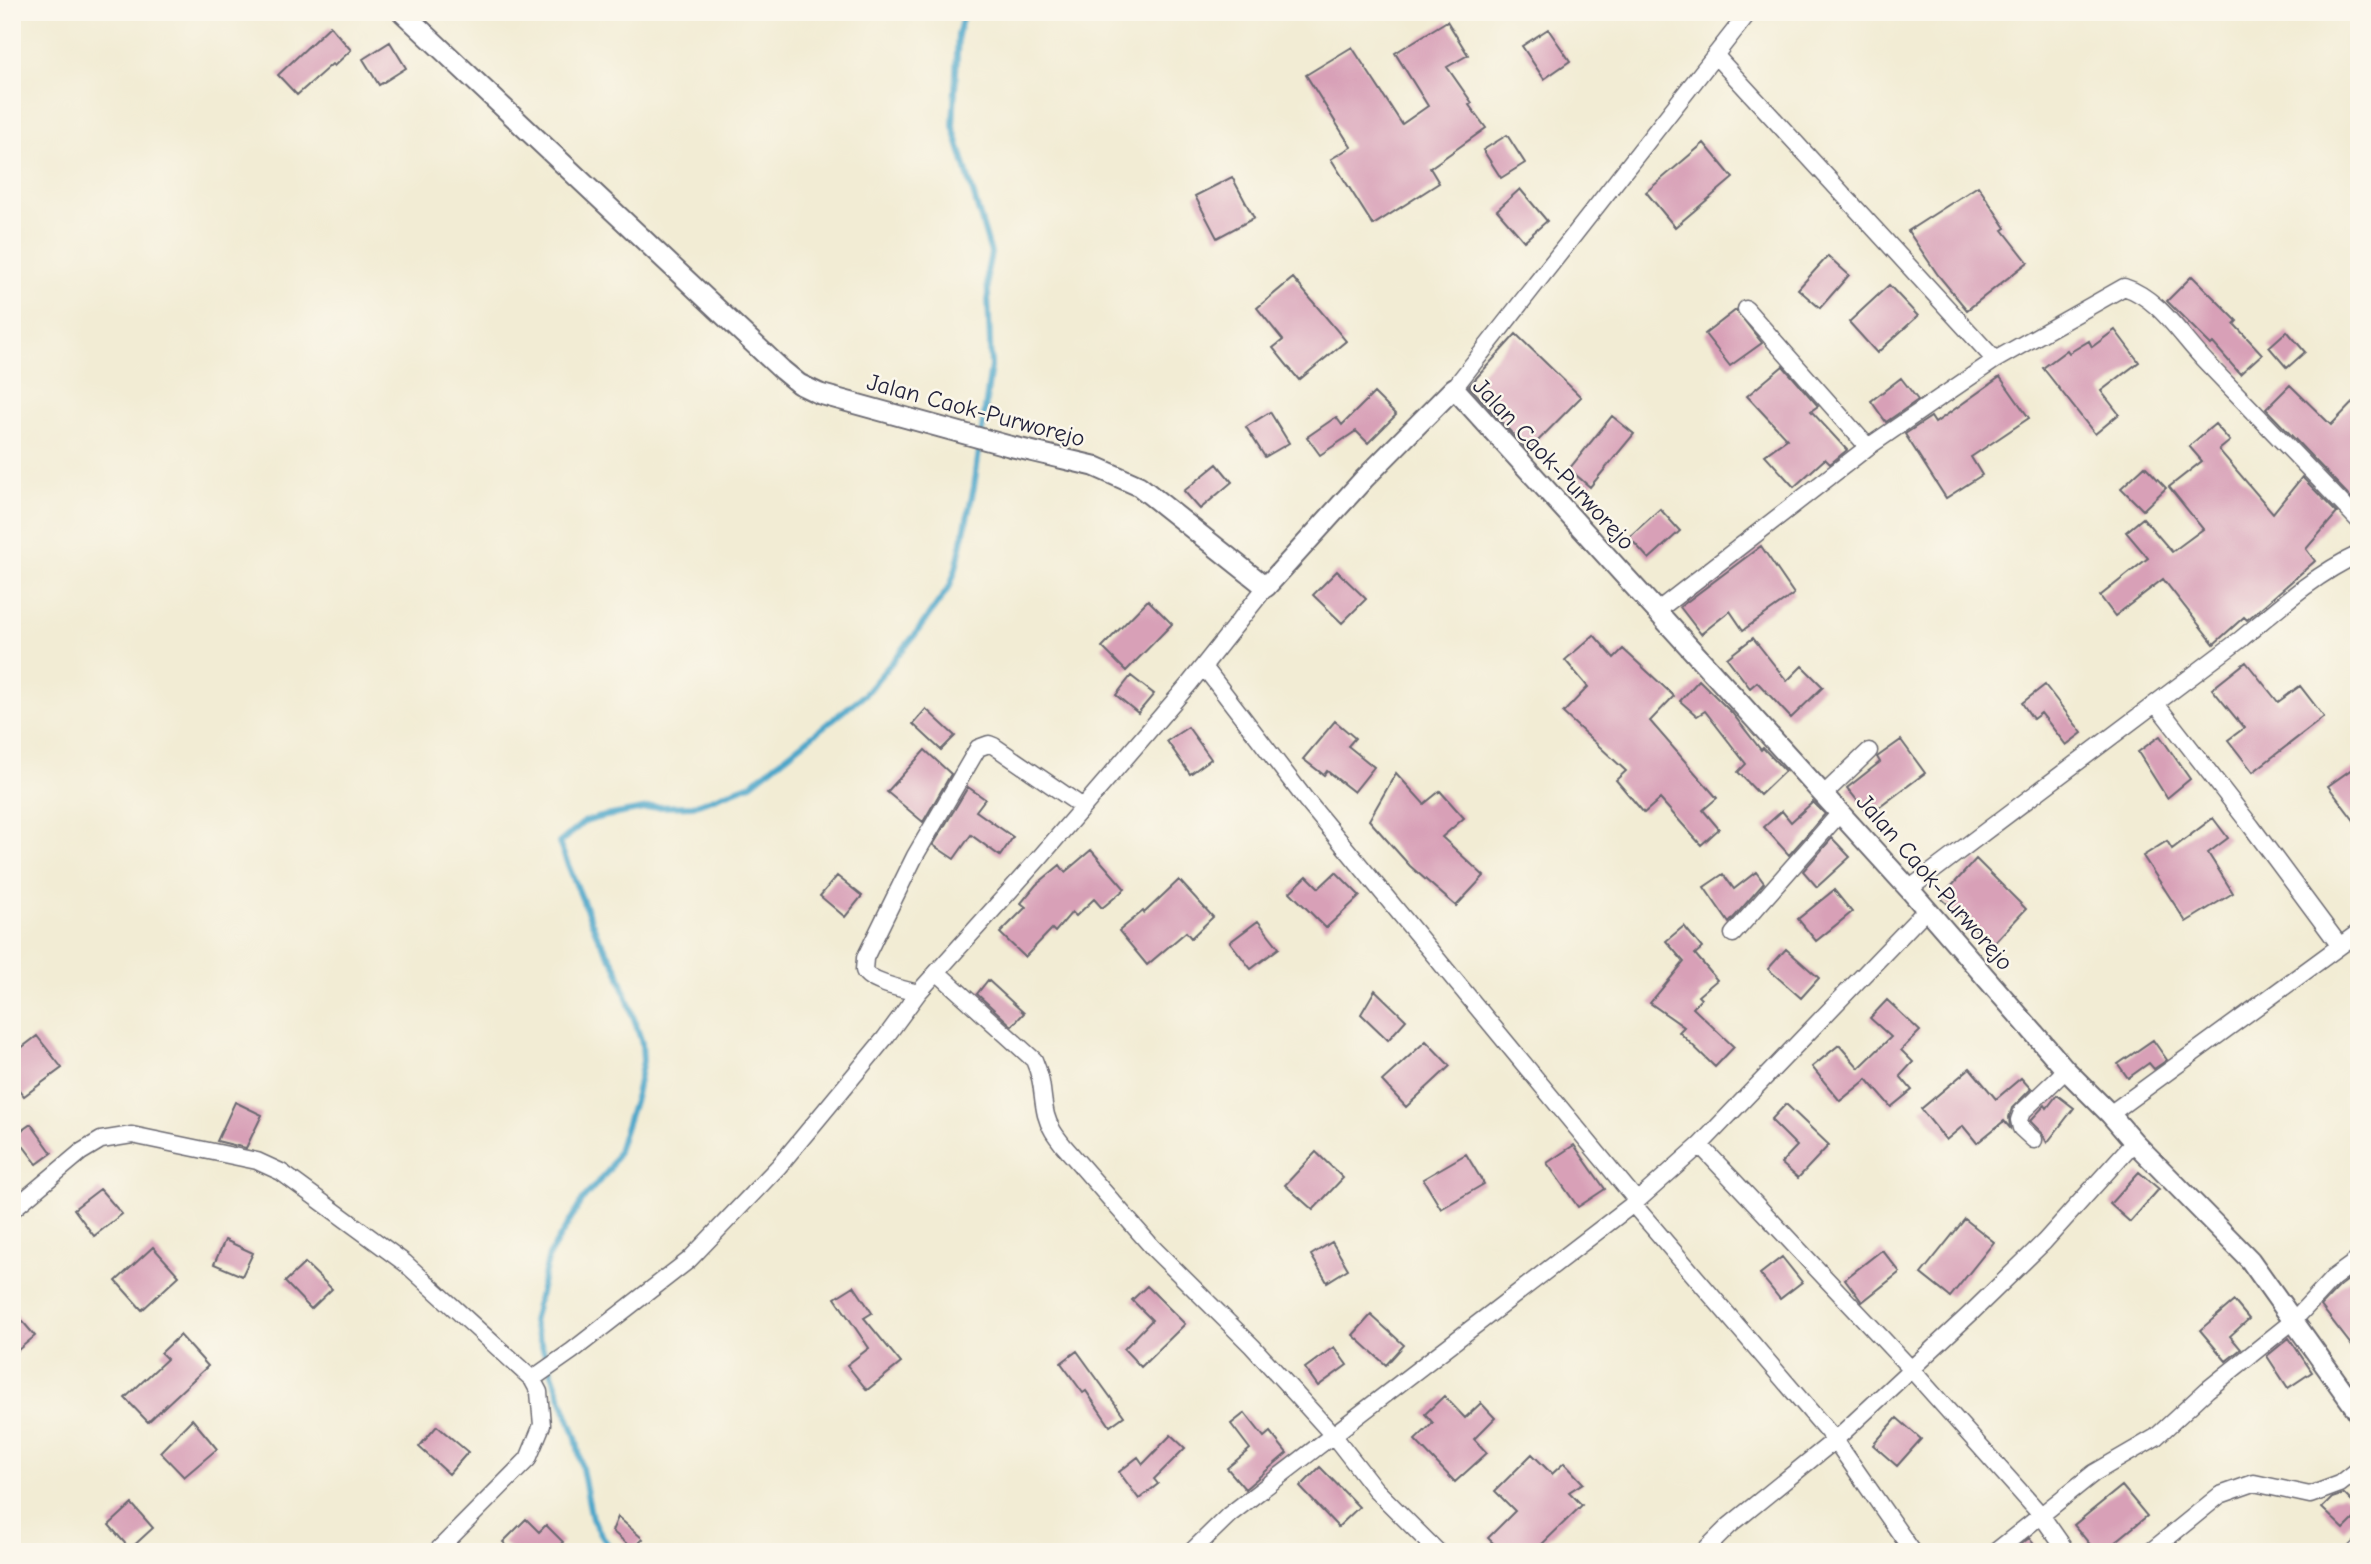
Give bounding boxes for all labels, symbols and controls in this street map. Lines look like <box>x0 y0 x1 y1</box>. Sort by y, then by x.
street label: Jalan Caok-Purworejo <box>864 367 1088 453</box>
street label: Jalan Caok-Purworejo <box>1467 372 1641 556</box>
street label: Jalan Caok-Purworejo <box>1851 788 2019 976</box>

